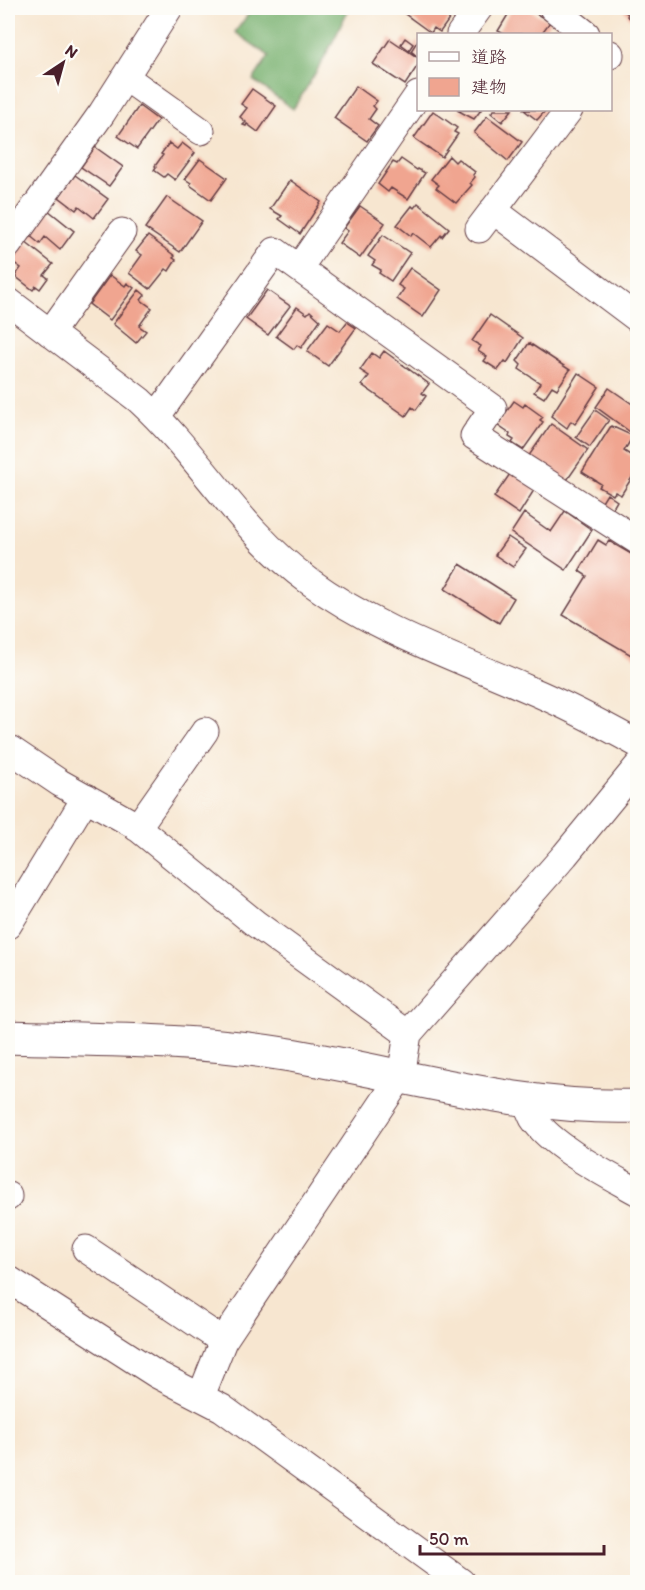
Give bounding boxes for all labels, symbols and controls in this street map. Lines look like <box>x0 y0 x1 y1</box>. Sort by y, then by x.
north arrow <box>33 33 93 93</box>
legend <box>417 33 612 111</box>
text: N <box>62 40 81 62</box>
text: 道路 <box>471 46 507 68</box>
text: 建物 <box>471 76 507 98</box>
scale bar <box>420 1518 604 1556</box>
text: 50 m <box>429 1528 469 1550</box>

